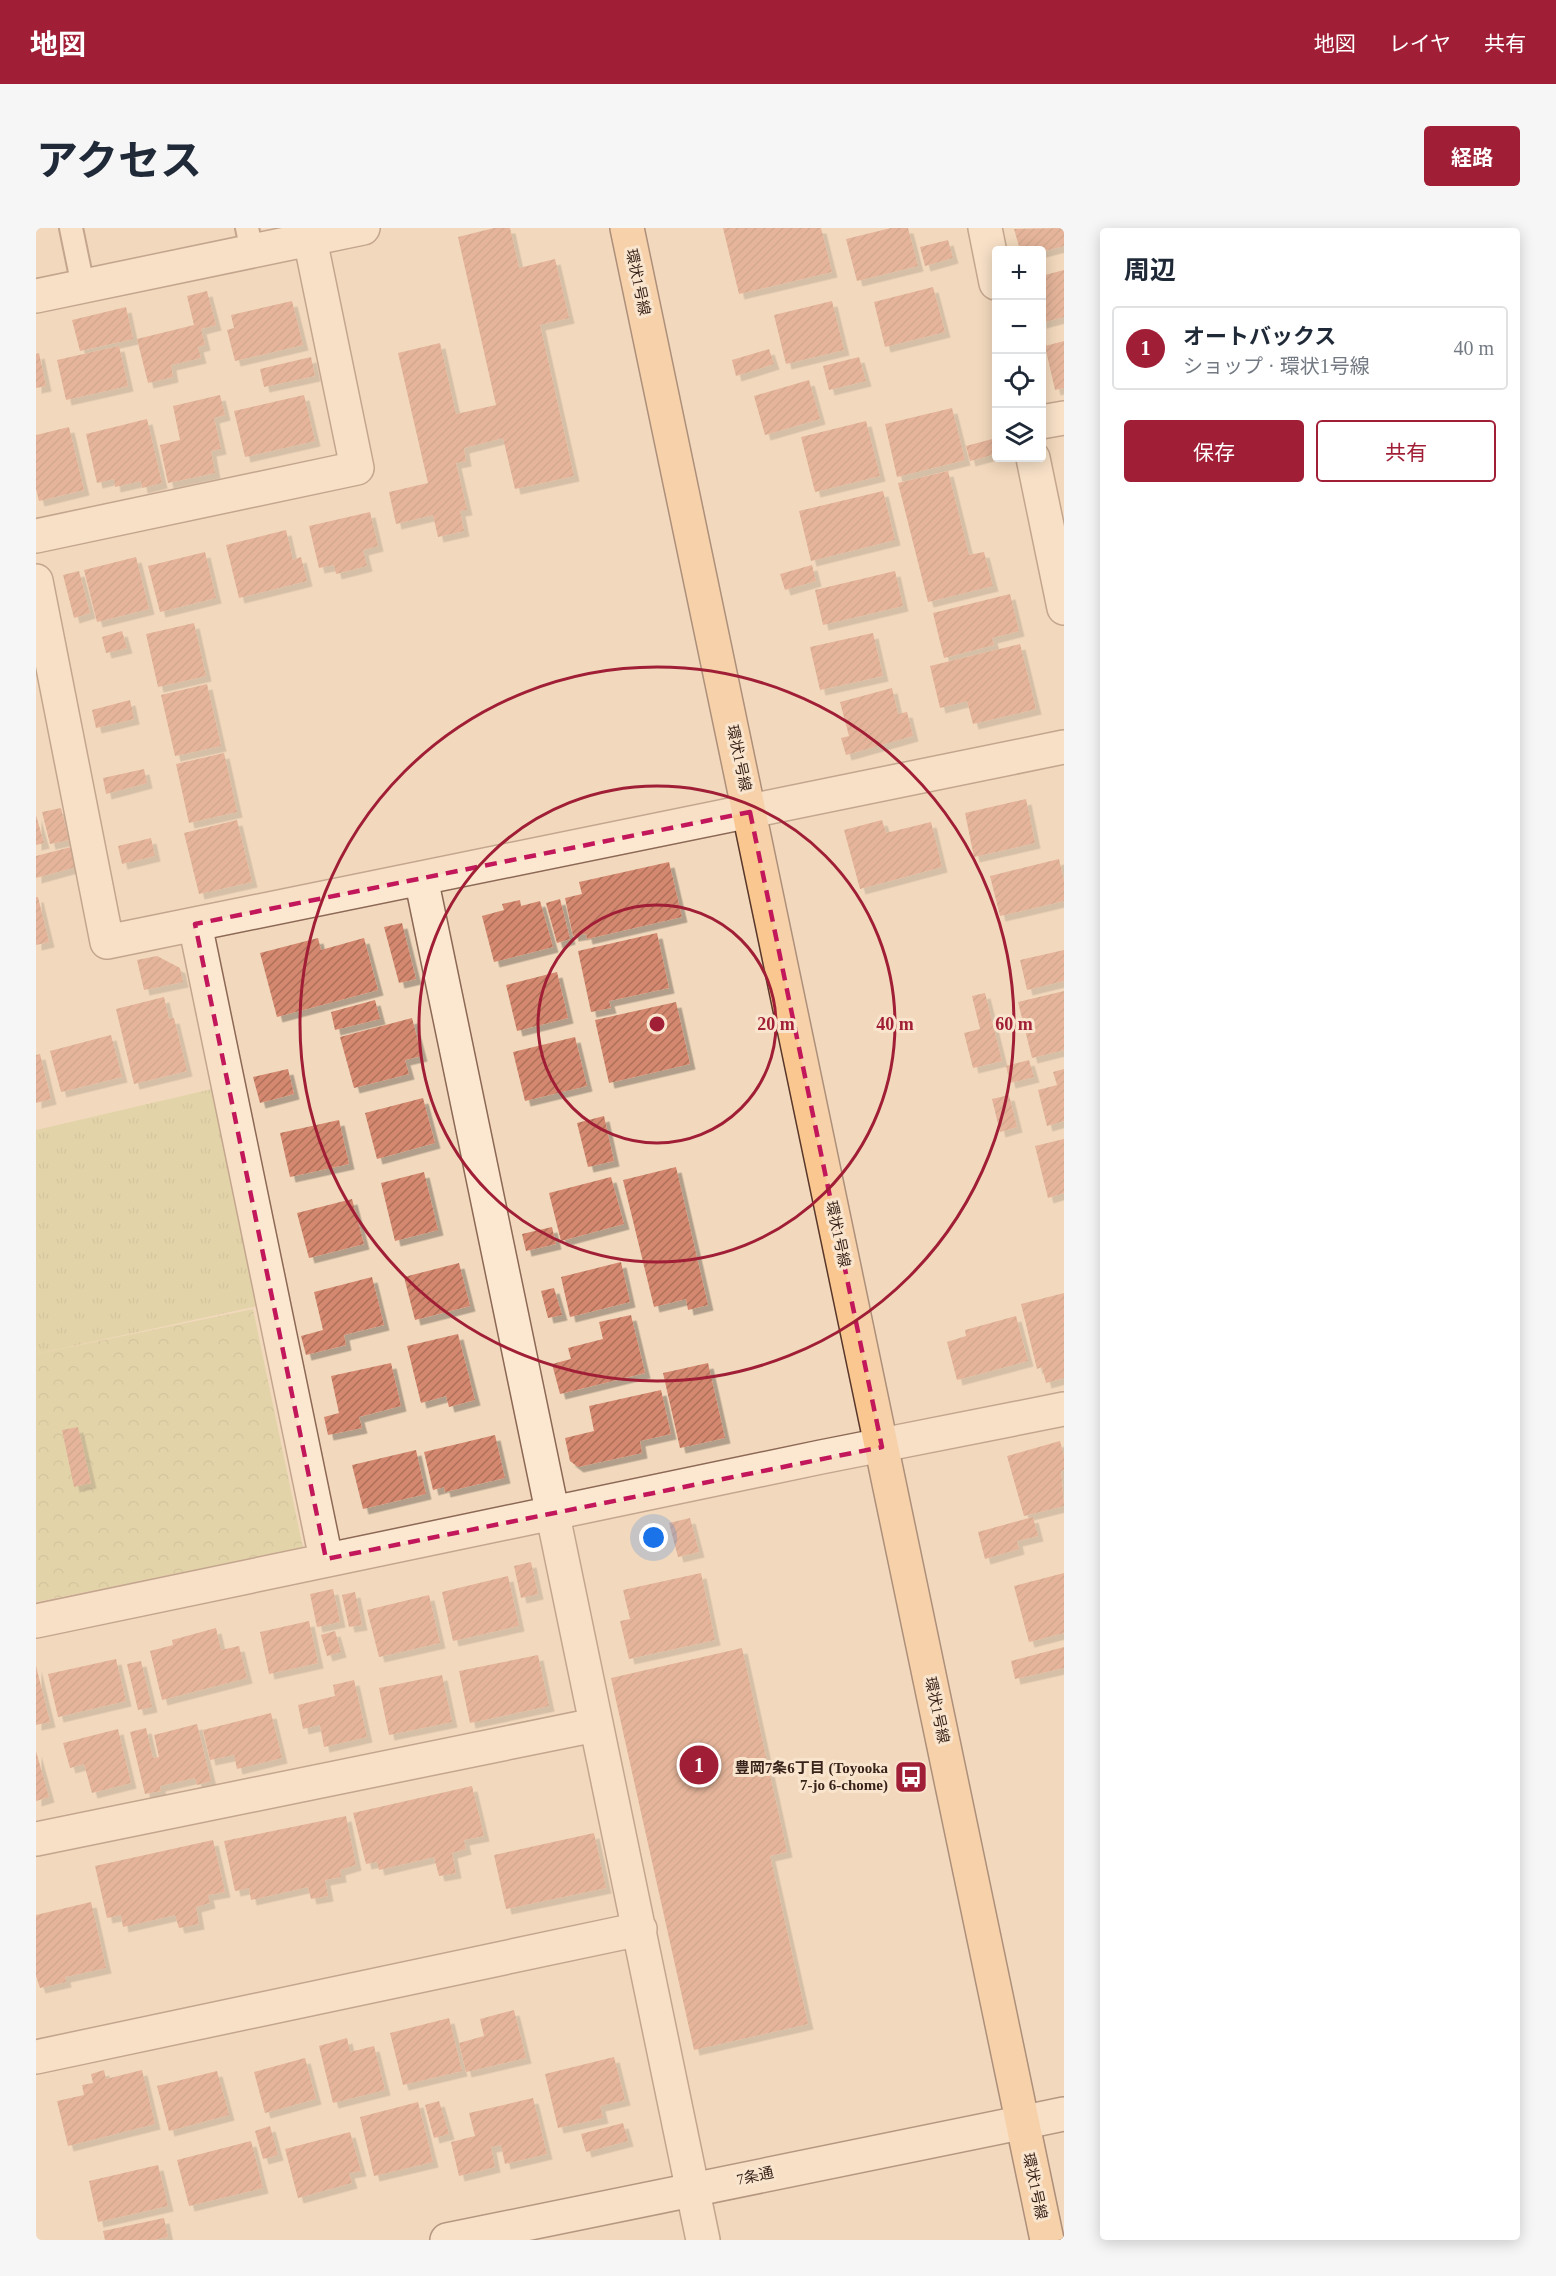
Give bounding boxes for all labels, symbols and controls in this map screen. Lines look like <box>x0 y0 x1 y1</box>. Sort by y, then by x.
text: 地図 <box>30 29 86 60</box>
text: 地図 <box>1314 32 1356 56</box>
text: レイヤ <box>1389 32 1451 56</box>
text: 共有 <box>1484 32 1526 56</box>
button: 経路 <box>1424 126 1520 186</box>
text: アクセス <box>36 138 202 184</box>
map controls <box>992 246 1046 462</box>
button: + <box>992 246 1046 300</box>
street label: 環状1号線 <box>623 247 654 317</box>
text: 周辺 <box>1124 256 1176 285</box>
button: − <box>992 300 1046 354</box>
text: オートバックス <box>1183 324 1336 349</box>
text: 1 <box>1141 337 1151 359</box>
text: 40 m <box>1453 337 1494 359</box>
button: locate <box>992 354 1046 408</box>
text: ショップ · 環状1号線 <box>1183 355 1370 377</box>
button: layers <box>992 408 1046 462</box>
button: 保存 <box>1124 420 1304 482</box>
button: 共有 <box>1316 420 1496 482</box>
street label: 環状1号線 <box>724 723 755 793</box>
centre of rings <box>647 1014 667 1034</box>
text: 20 m <box>757 1014 795 1034</box>
text: 40 m <box>876 1014 914 1034</box>
text: 60 m <box>995 1014 1033 1034</box>
street label: 環状1号線 <box>823 1199 854 1269</box>
your location <box>639 1523 668 1552</box>
street label: 環状1号線 <box>922 1675 953 1745</box>
pin: 1 <box>680 1742 718 1788</box>
bus stop icon: 豊岡7条6丁目 (Toyooka 7-jo 6-chome) <box>893 1759 929 1795</box>
place label: 豊岡7条6丁目 (Toyooka 7-jo 6-chome) <box>735 1760 888 1794</box>
street label: 環状1号線 <box>1020 2151 1051 2221</box>
street label: 7条通 <box>735 2164 775 2188</box>

